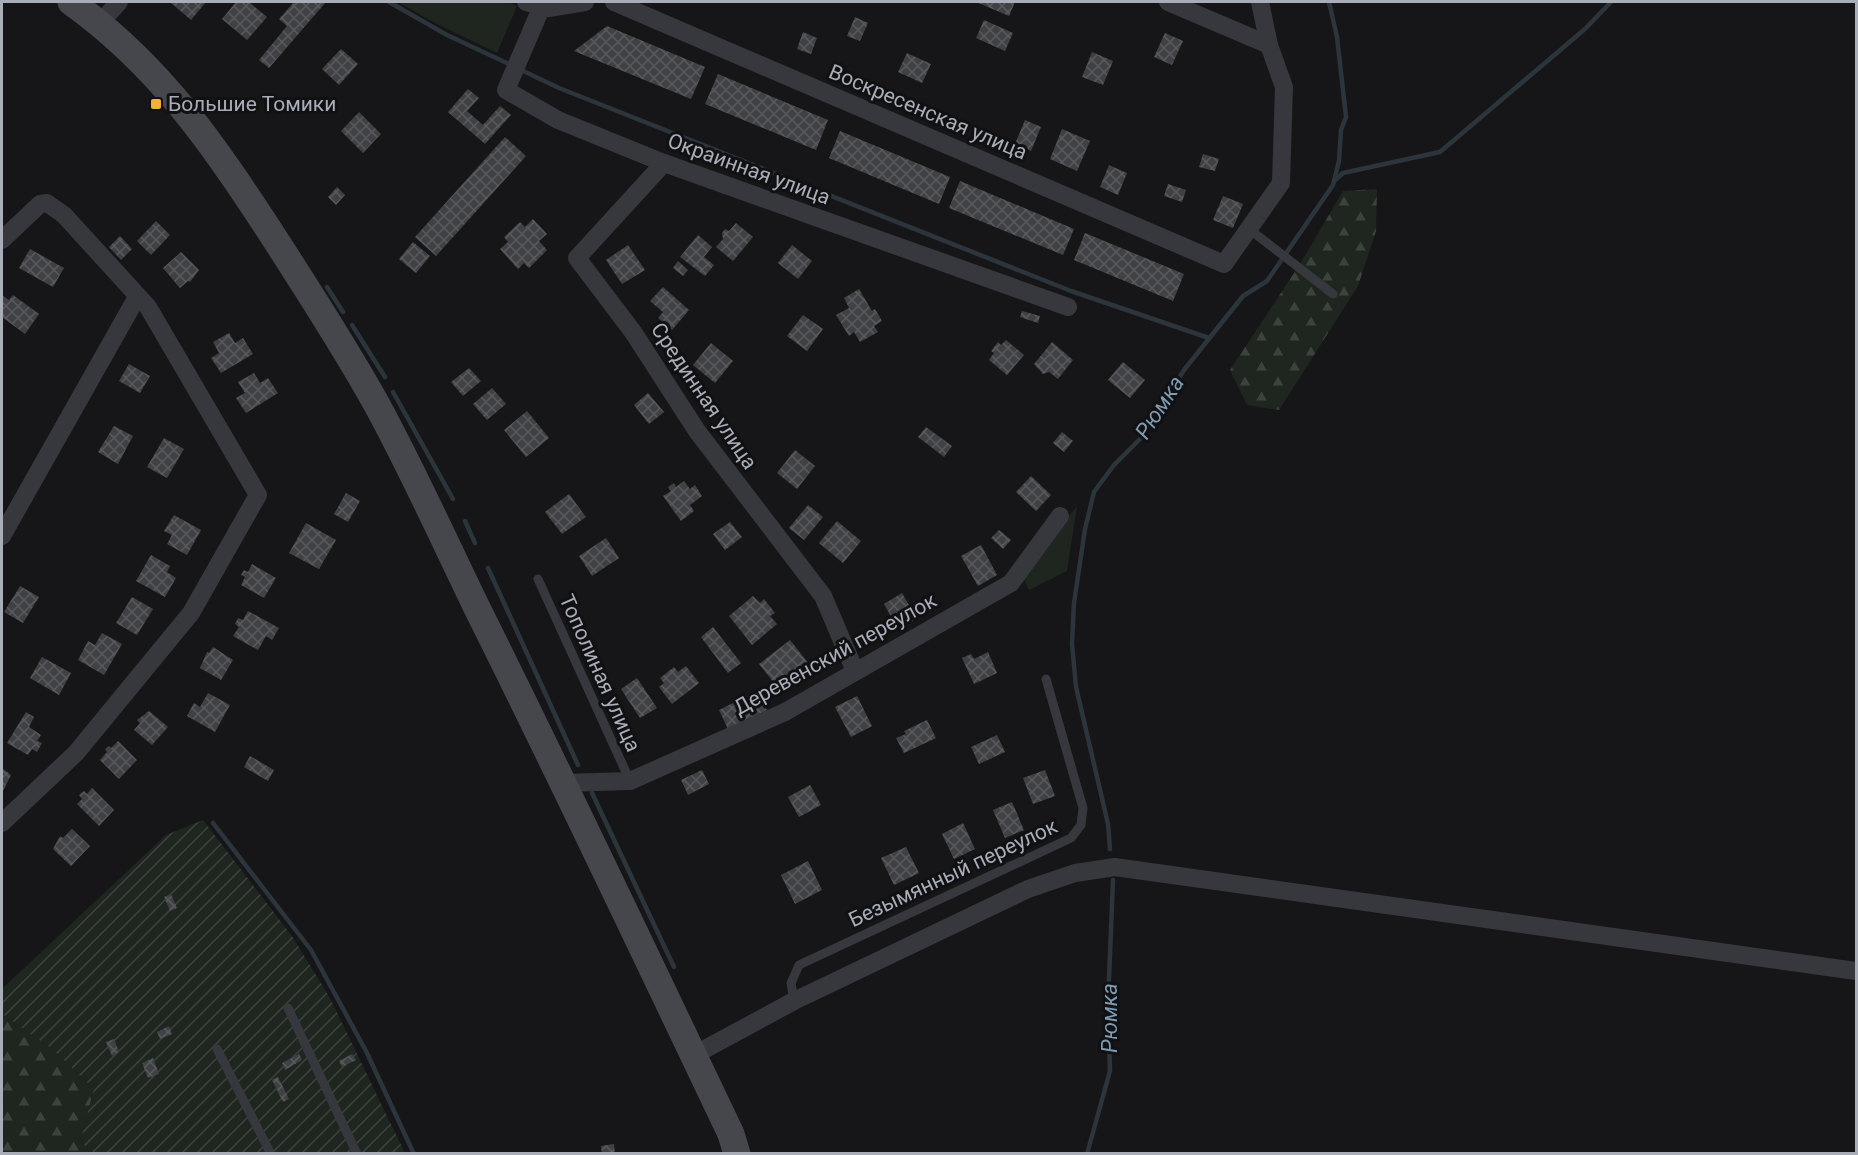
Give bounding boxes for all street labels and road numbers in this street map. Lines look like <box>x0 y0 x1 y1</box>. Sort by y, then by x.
street label: Воскресенская улица <box>825 59 1031 165</box>
street label: Окраинная улица <box>664 128 834 210</box>
street label: Срединная улица <box>646 318 762 474</box>
street label: Деревенский переулок <box>730 588 941 720</box>
street label: Тополиная улица <box>555 591 645 755</box>
street label: Безымянный переулок <box>845 814 1062 932</box>

